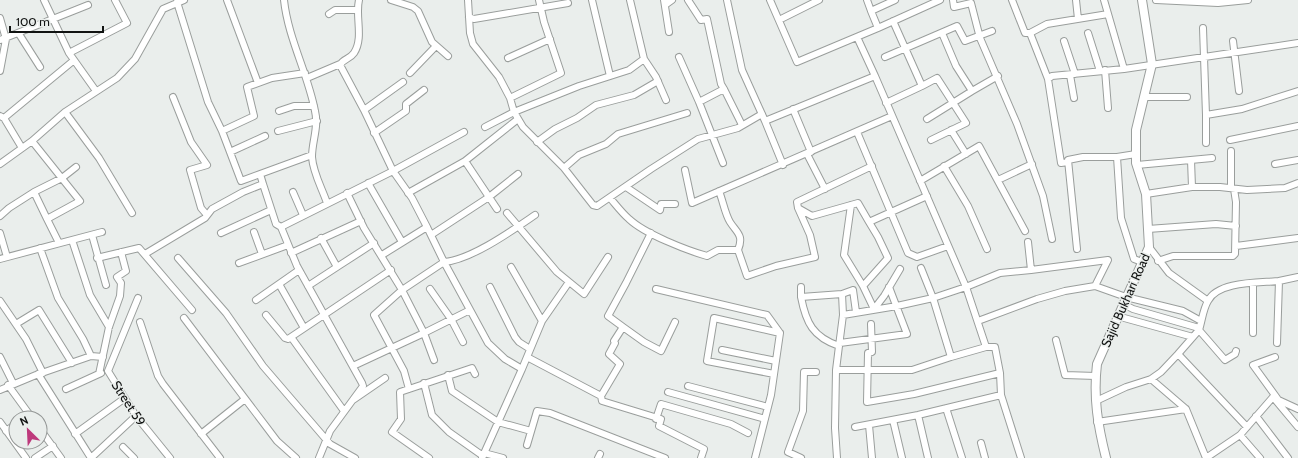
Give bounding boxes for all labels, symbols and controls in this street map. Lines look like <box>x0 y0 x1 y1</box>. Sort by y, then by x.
scale bar <box>10 8 103 34</box>
text: 100 m <box>16 14 50 29</box>
street label: Sajid Bukhari Road <box>1097 251 1154 350</box>
street label: Street 59 <box>108 377 150 429</box>
north arrow <box>8 410 48 450</box>
text: N <box>18 413 30 429</box>

